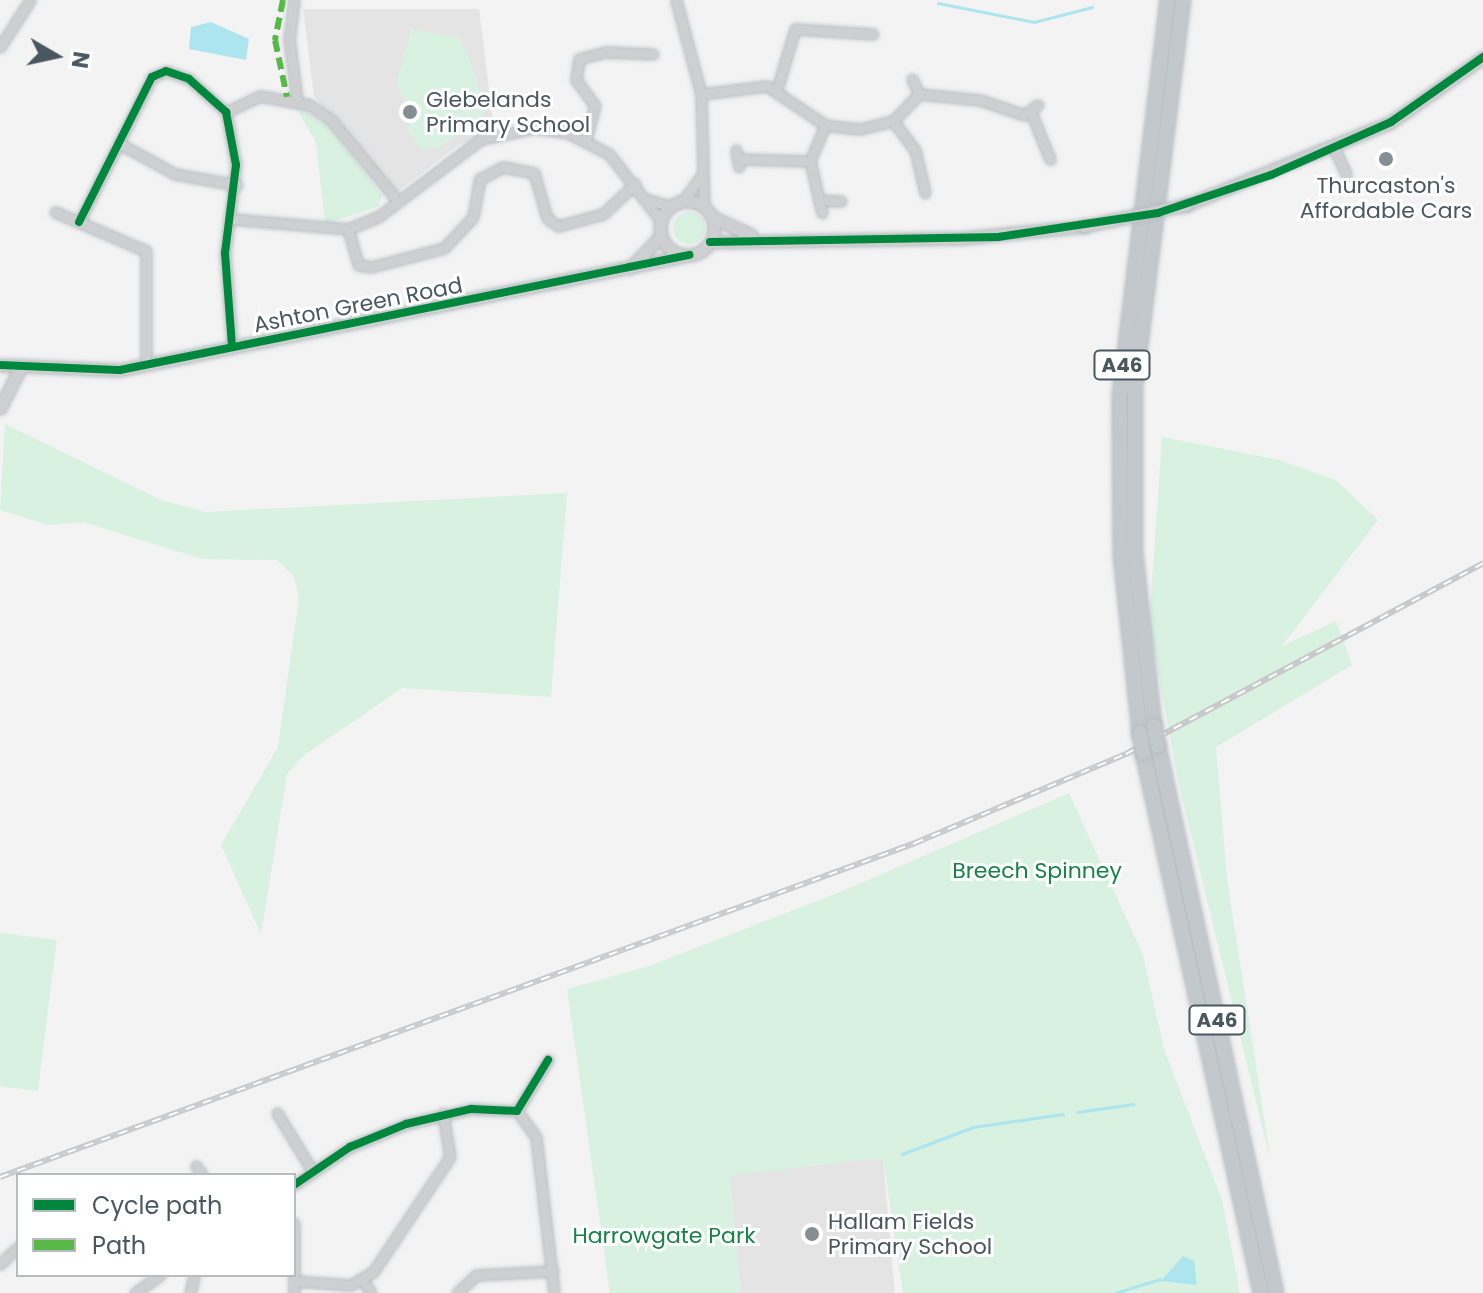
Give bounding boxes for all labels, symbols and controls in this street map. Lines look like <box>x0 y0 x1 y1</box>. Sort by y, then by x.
north arrow <box>16 16 96 96</box>
text: N <box>64 49 97 70</box>
place label: Glebelands Primary School <box>426 86 590 138</box>
marker: Glebelands Primary School <box>401 103 419 121</box>
marker: Thurcaston's Affordable Cars <box>1377 150 1395 168</box>
place label: Thurcaston's Affordable Cars <box>1300 172 1472 224</box>
street label: Ashton Green Road <box>251 272 465 338</box>
road number: A46 <box>1092 349 1152 381</box>
park label: Breech Spinney <box>952 858 1122 884</box>
road number: A46 <box>1187 1004 1247 1036</box>
legend <box>16 1173 296 1277</box>
text: Cycle path <box>92 1189 222 1222</box>
place label: Hallam Fields Primary School <box>828 1208 992 1260</box>
park label: Harrowgate Park <box>572 1223 756 1249</box>
marker: Hallam Fields Primary School <box>803 1225 821 1243</box>
text: Path <box>92 1229 146 1262</box>

